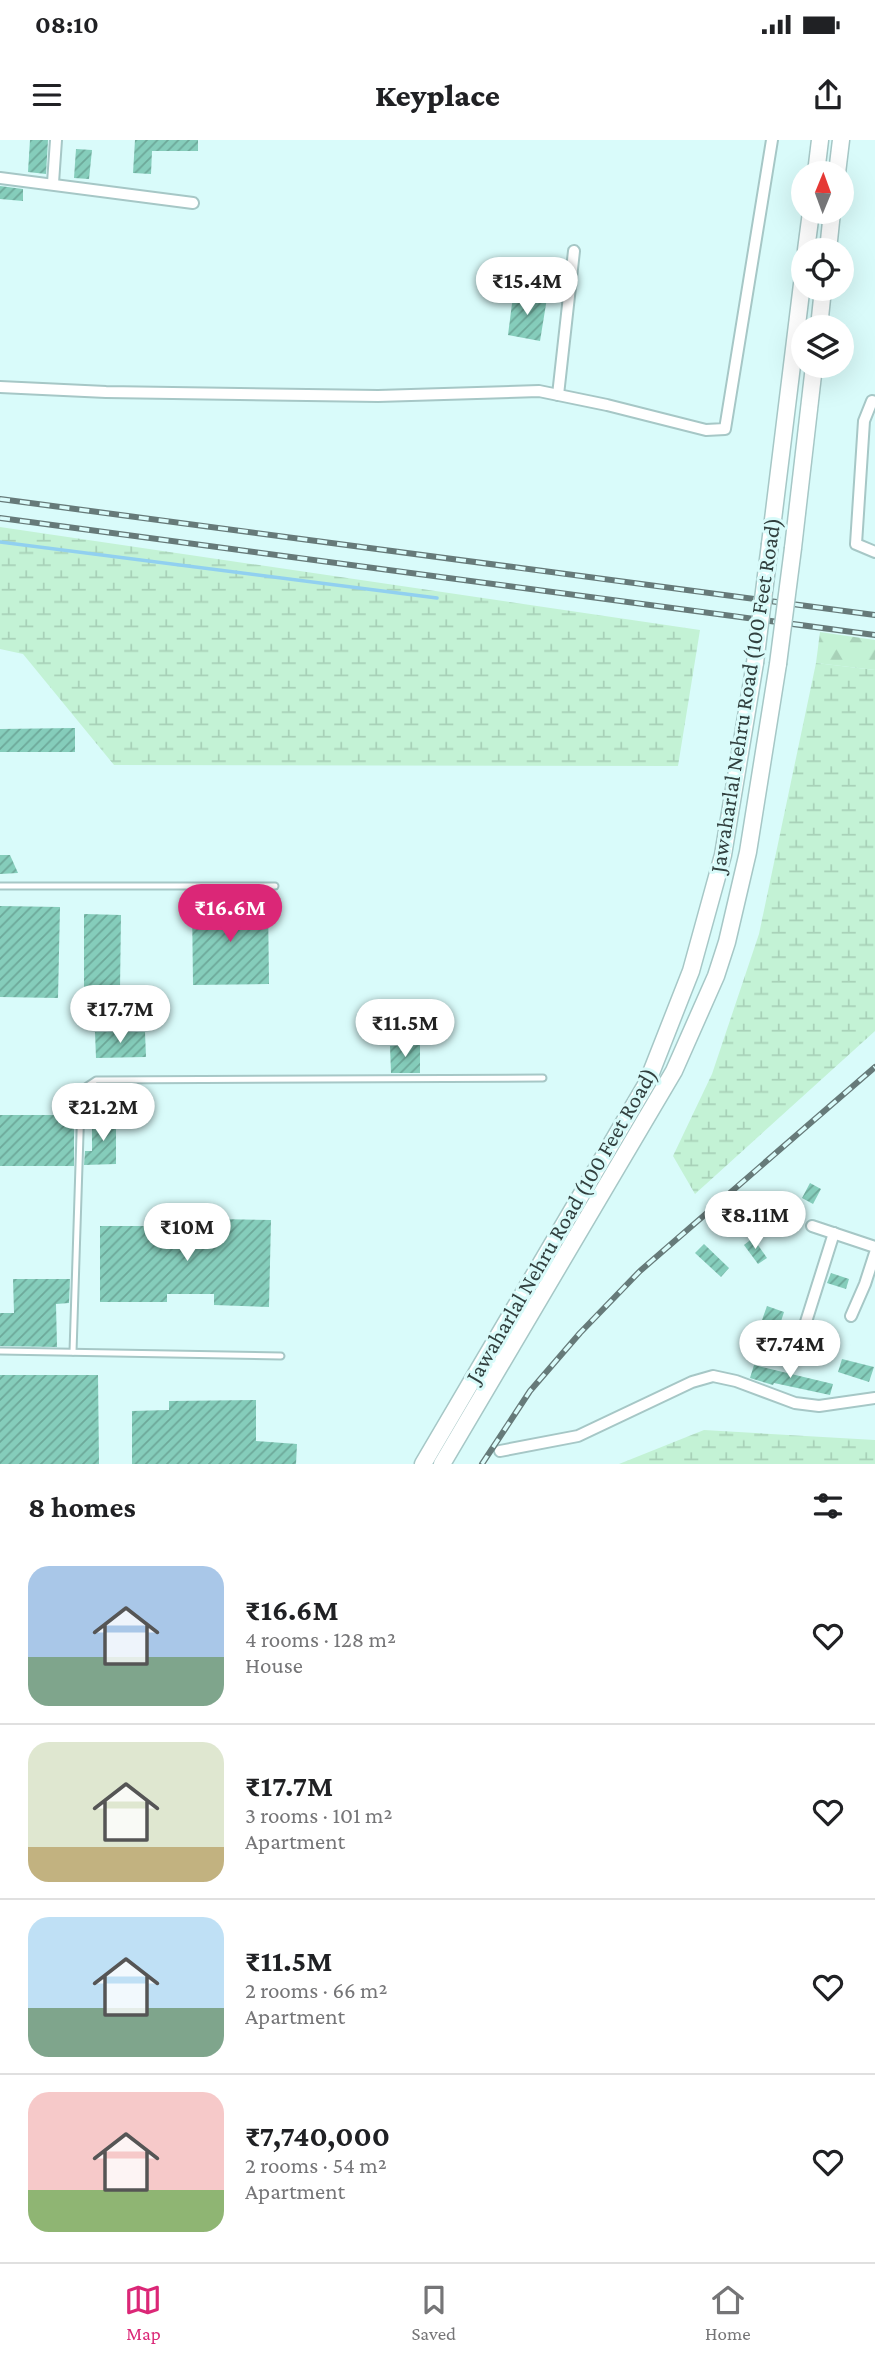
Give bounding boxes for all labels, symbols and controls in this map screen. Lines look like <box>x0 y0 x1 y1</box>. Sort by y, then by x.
text: 08:10 <box>35 10 99 39</box>
icon: menu <box>28 76 66 114</box>
icon: share <box>809 76 847 114</box>
text: Keyplace <box>375 77 500 113</box>
north arrow <box>791 161 854 224</box>
map controls <box>791 161 854 378</box>
button: locate <box>791 238 854 301</box>
pin: ₹15.4M <box>470 258 584 317</box>
text: ₹15.4M <box>492 267 562 293</box>
button: layers <box>791 315 854 378</box>
street label: Jawaharlal Nehru Road (100 Feet Road) <box>704 515 787 877</box>
pin: ₹16.6M <box>173 884 287 944</box>
text: ₹16.6M <box>194 894 266 920</box>
pin: ₹17.7M <box>63 986 177 1045</box>
text: ₹17.7M <box>86 995 154 1021</box>
pin: ₹11.5M <box>348 1000 462 1059</box>
text: ₹11.5M <box>372 1009 438 1035</box>
street label: Jawaharlal Nehru Road (100 Feet Road) <box>459 1063 663 1389</box>
pin: ₹21.2M <box>46 1084 160 1143</box>
text: ₹21.2M <box>68 1093 138 1119</box>
pin: ₹8.11M <box>698 1192 812 1251</box>
text: ₹8.11M <box>721 1201 789 1227</box>
pin: ₹10M <box>146 1204 228 1263</box>
text: ₹10M <box>160 1213 214 1239</box>
pin: ₹7.74M <box>733 1320 847 1380</box>
text: ₹7.74M <box>755 1330 825 1356</box>
icon: filters <box>809 1487 847 1525</box>
text: 8 homes <box>28 1490 136 1523</box>
text: ₹16.6M <box>245 1593 339 1626</box>
icon: home <box>84 1594 168 1678</box>
icon: heart <box>809 1617 847 1655</box>
text: 4 rooms · 128 m² <box>245 1626 396 1652</box>
text: House <box>245 1652 303 1678</box>
text: ₹17.7M <box>245 1769 333 1802</box>
icon: home <box>84 1770 168 1854</box>
icon: heart <box>809 1793 847 1831</box>
text: 3 rooms · 101 m² <box>245 1802 392 1828</box>
text: Apartment <box>245 1828 345 1854</box>
text: ₹11.5M <box>245 1944 332 1977</box>
icon: home <box>84 1945 168 2029</box>
icon: heart <box>809 1968 847 2006</box>
text: 2 rooms · 66 m² <box>245 1977 388 2003</box>
text: Apartment <box>245 2003 345 2029</box>
text: ₹7,740,000 <box>245 2119 390 2152</box>
icon: home <box>84 2120 168 2204</box>
icon: heart <box>809 2143 847 2181</box>
text: 2 rooms · 54 m² <box>245 2152 387 2178</box>
text: Apartment <box>245 2178 345 2204</box>
tab: Map <box>124 2281 162 2344</box>
tab: Saved <box>411 2281 456 2344</box>
tab: Home <box>705 2281 751 2344</box>

